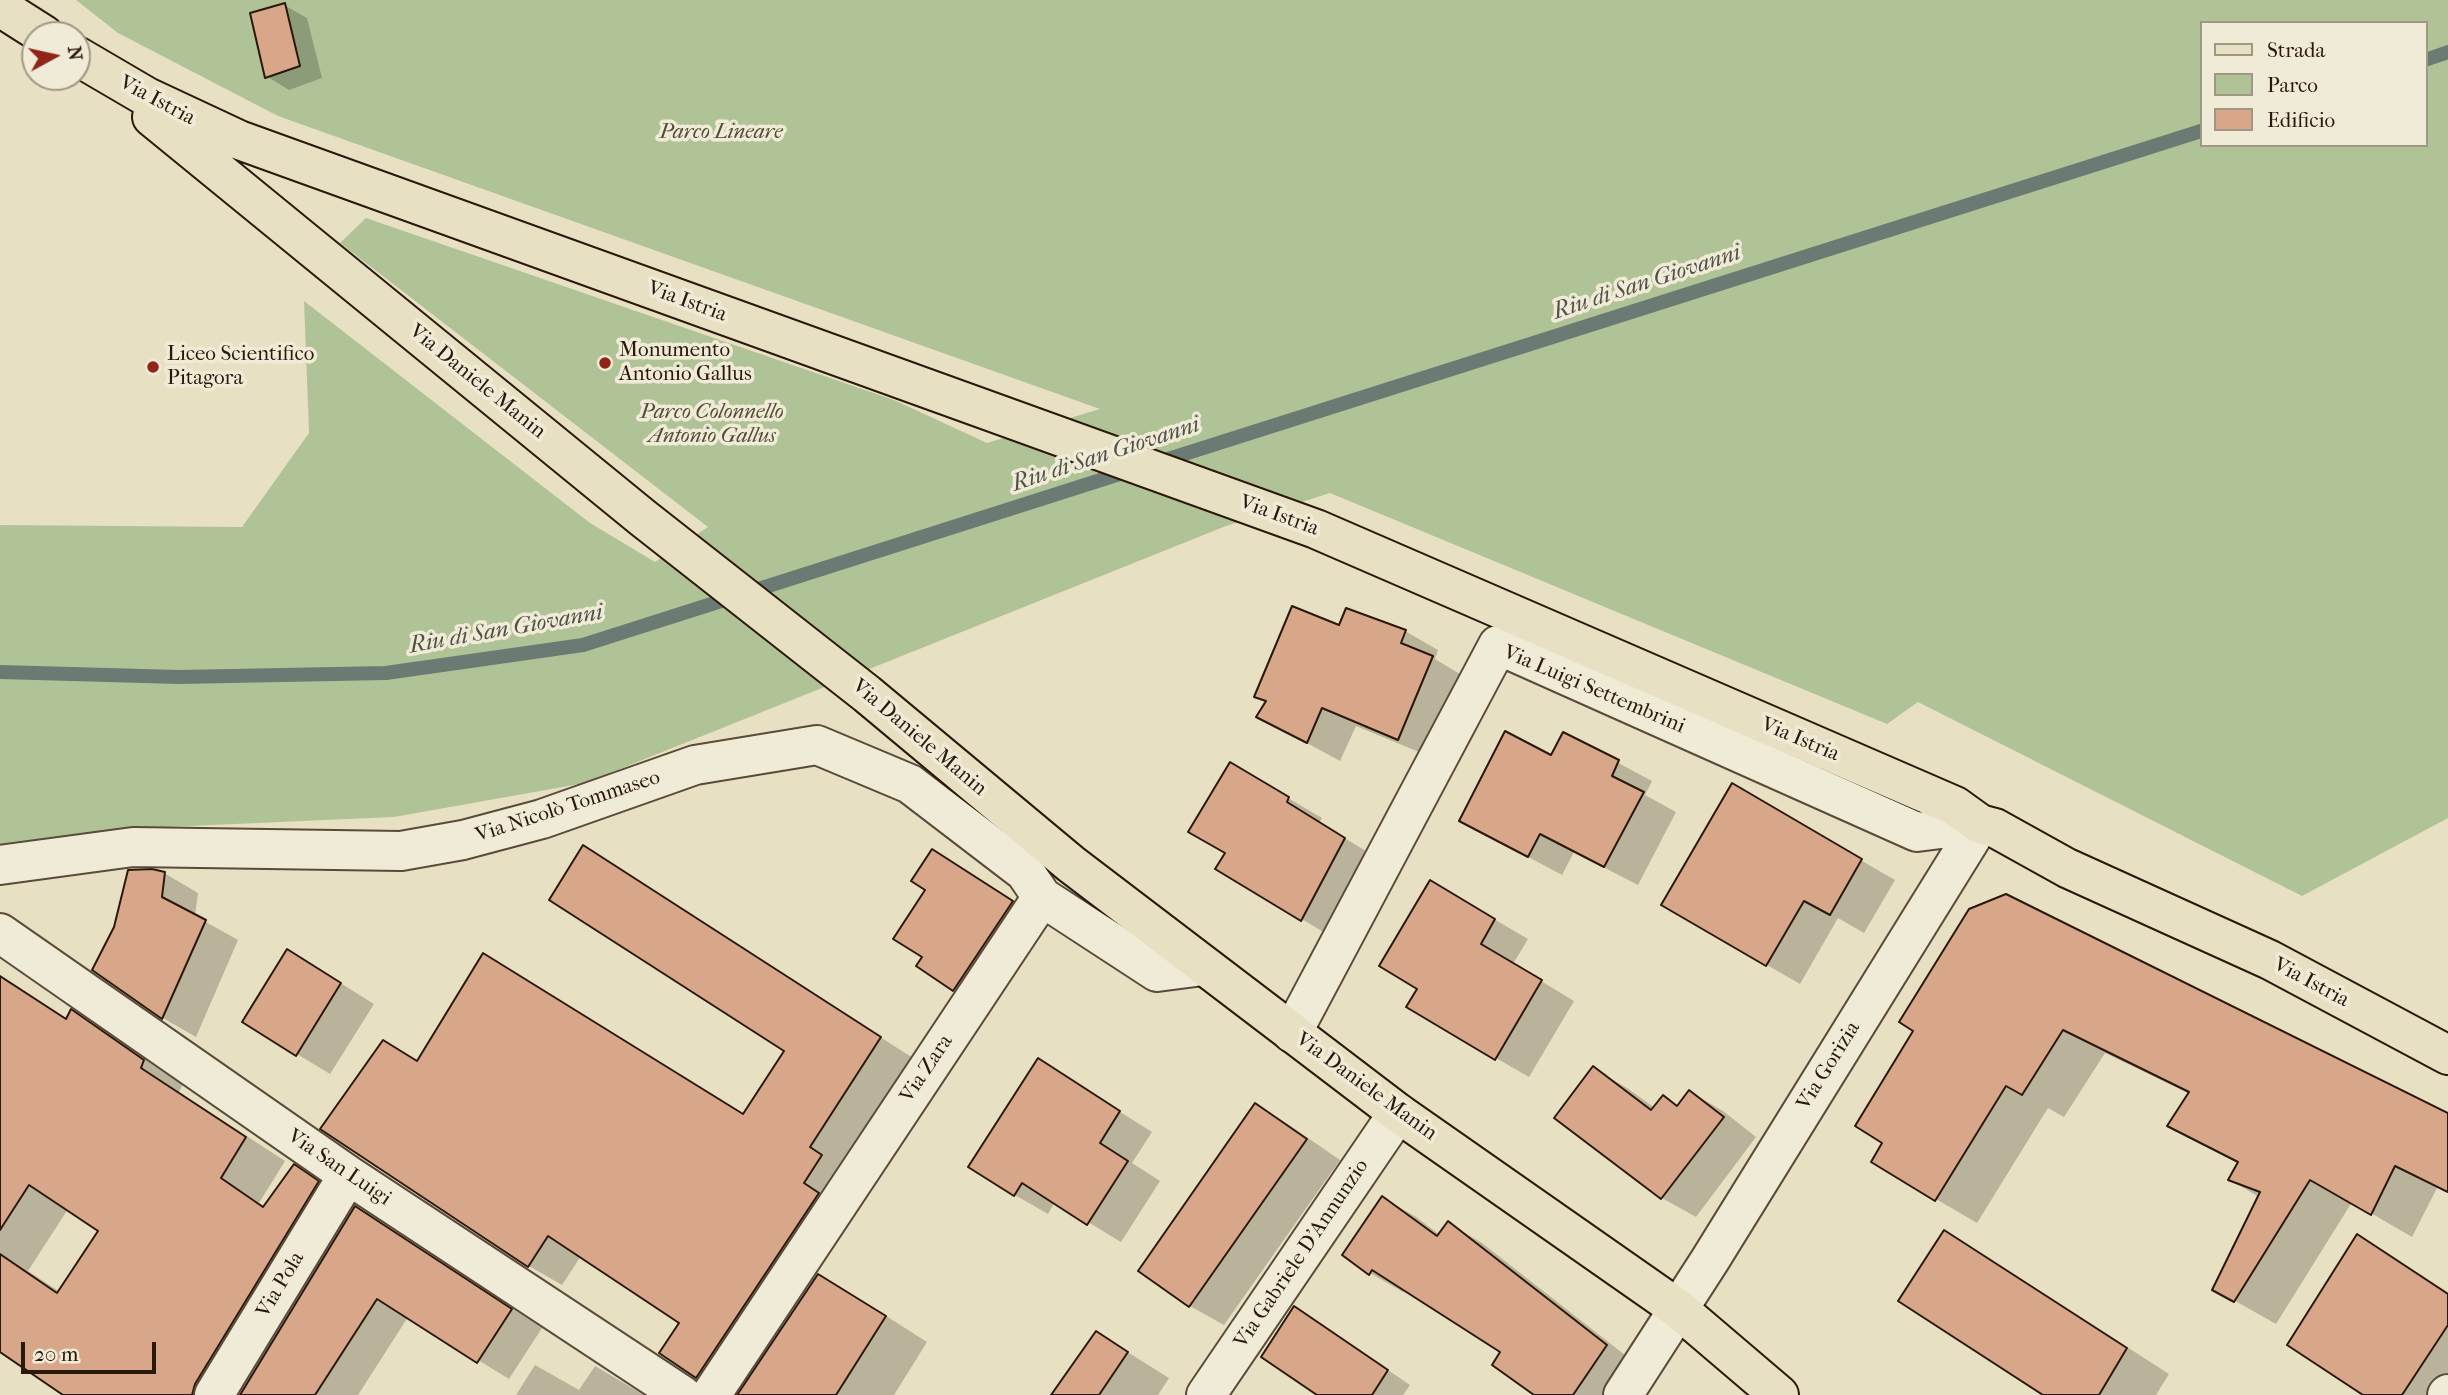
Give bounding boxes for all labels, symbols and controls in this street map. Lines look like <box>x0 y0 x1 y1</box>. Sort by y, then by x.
north arrow <box>21 21 91 91</box>
legend <box>2200 21 2427 147</box>
text: Strada <box>2267 38 2325 62</box>
text: N <box>63 45 87 62</box>
street label: Via Istria <box>115 71 199 131</box>
text: Parco <box>2267 73 2318 97</box>
text: Edificio <box>2267 108 2335 132</box>
park label: Parco Lineare <box>659 120 783 146</box>
water label: Riu di San Giovanni <box>1550 240 1744 326</box>
street label: Via Istria <box>644 276 730 328</box>
street label: Via Daniele Manin <box>404 319 550 445</box>
place label: Monumento Antonio Gallus <box>619 338 752 388</box>
place label: Liceo Scientifico Pitagora <box>167 342 314 392</box>
marker: Monumento Antonio Gallus <box>597 355 613 371</box>
marker: Liceo Scientifico Pitagora <box>145 359 161 375</box>
park label: Parco Colonnello Antonio Gallus <box>640 400 784 450</box>
water label: Riu di San Giovanni <box>1009 412 1203 498</box>
street label: Via Istria <box>1236 490 1322 542</box>
water label: Riu di San Giovanni <box>407 599 605 661</box>
street label: Via Luigi Settembrini <box>1499 640 1689 740</box>
street label: Via Daniele Manin <box>846 674 992 802</box>
street label: Via Istria <box>1757 712 1843 768</box>
street label: Via Nicolò Tommaseo <box>473 765 663 849</box>
street label: Via Istria <box>2269 953 2353 1013</box>
street label: Via Gorizia <box>1792 1017 1866 1115</box>
street label: Via Daniele Manin <box>1290 1027 1442 1147</box>
street label: Via Zara <box>895 1030 959 1108</box>
street label: Via San Luigi <box>282 1124 396 1212</box>
street label: Via Gabriele D'Annunzio <box>1229 1155 1375 1353</box>
street label: Via Pola <box>252 1248 310 1322</box>
scale bar <box>24 1328 159 1372</box>
text: 20 m <box>34 1342 78 1366</box>

